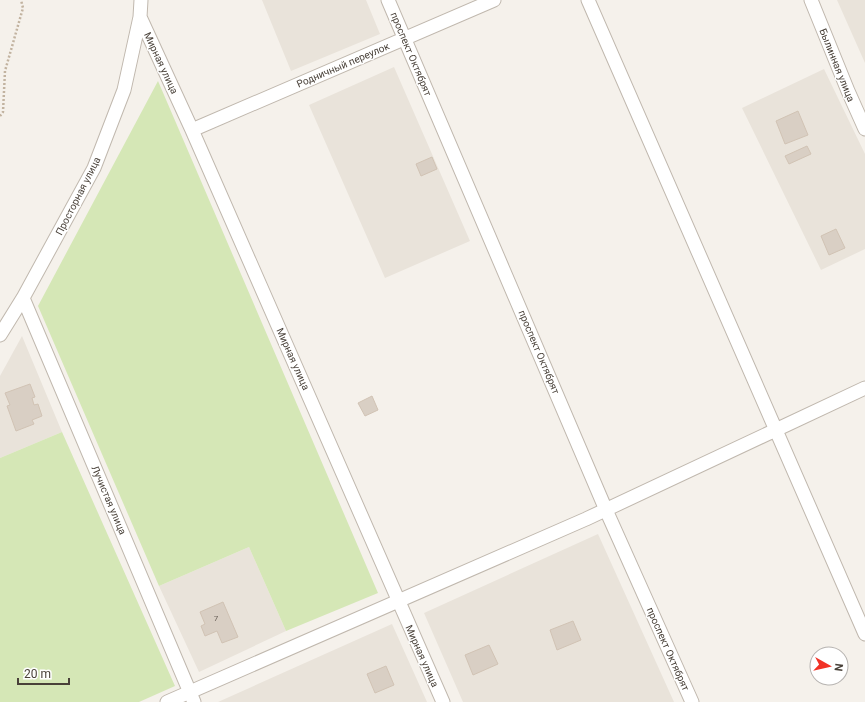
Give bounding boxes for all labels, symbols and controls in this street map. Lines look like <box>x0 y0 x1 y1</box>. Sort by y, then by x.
street label: проспект Октябрят <box>388 10 434 98</box>
street label: Былинная улица <box>817 27 857 103</box>
street label: Мирная улица <box>142 30 180 96</box>
street label: Родничный переулок <box>295 40 392 90</box>
street label: Просторная улица <box>54 155 102 237</box>
street label: проспект Октябрят <box>516 308 562 396</box>
street label: Мирная улица <box>274 326 312 392</box>
street label: Лучистая улица <box>90 464 128 536</box>
street label: проспект Октябрят <box>645 606 691 693</box>
house number: 7 <box>214 614 219 623</box>
street label: Мирная улица <box>403 623 441 689</box>
north arrow <box>809 646 849 686</box>
scale bar <box>18 660 69 686</box>
text: N <box>831 663 845 672</box>
text: 20 m <box>24 667 51 681</box>

